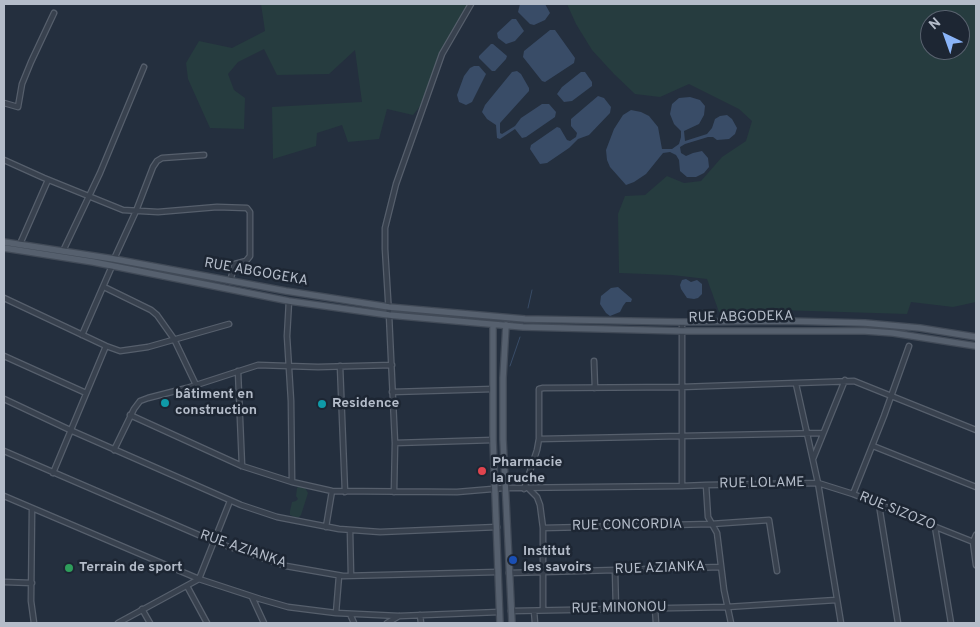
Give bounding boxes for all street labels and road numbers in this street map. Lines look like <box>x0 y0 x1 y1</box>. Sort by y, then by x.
street label: RUE ABGOGEKA <box>203 256 309 290</box>
street label: RUE ABGODEKA <box>688 309 794 327</box>
street label: RUE LOLAME <box>719 475 805 493</box>
street label: RUE SIZOZO <box>856 489 938 535</box>
street label: RUE CONCORDIA <box>572 517 682 535</box>
street label: RUE AZIANKA <box>197 527 289 573</box>
street label: RUE AZIANKA <box>614 559 706 579</box>
street label: RUE MINONOU <box>571 600 667 618</box>

